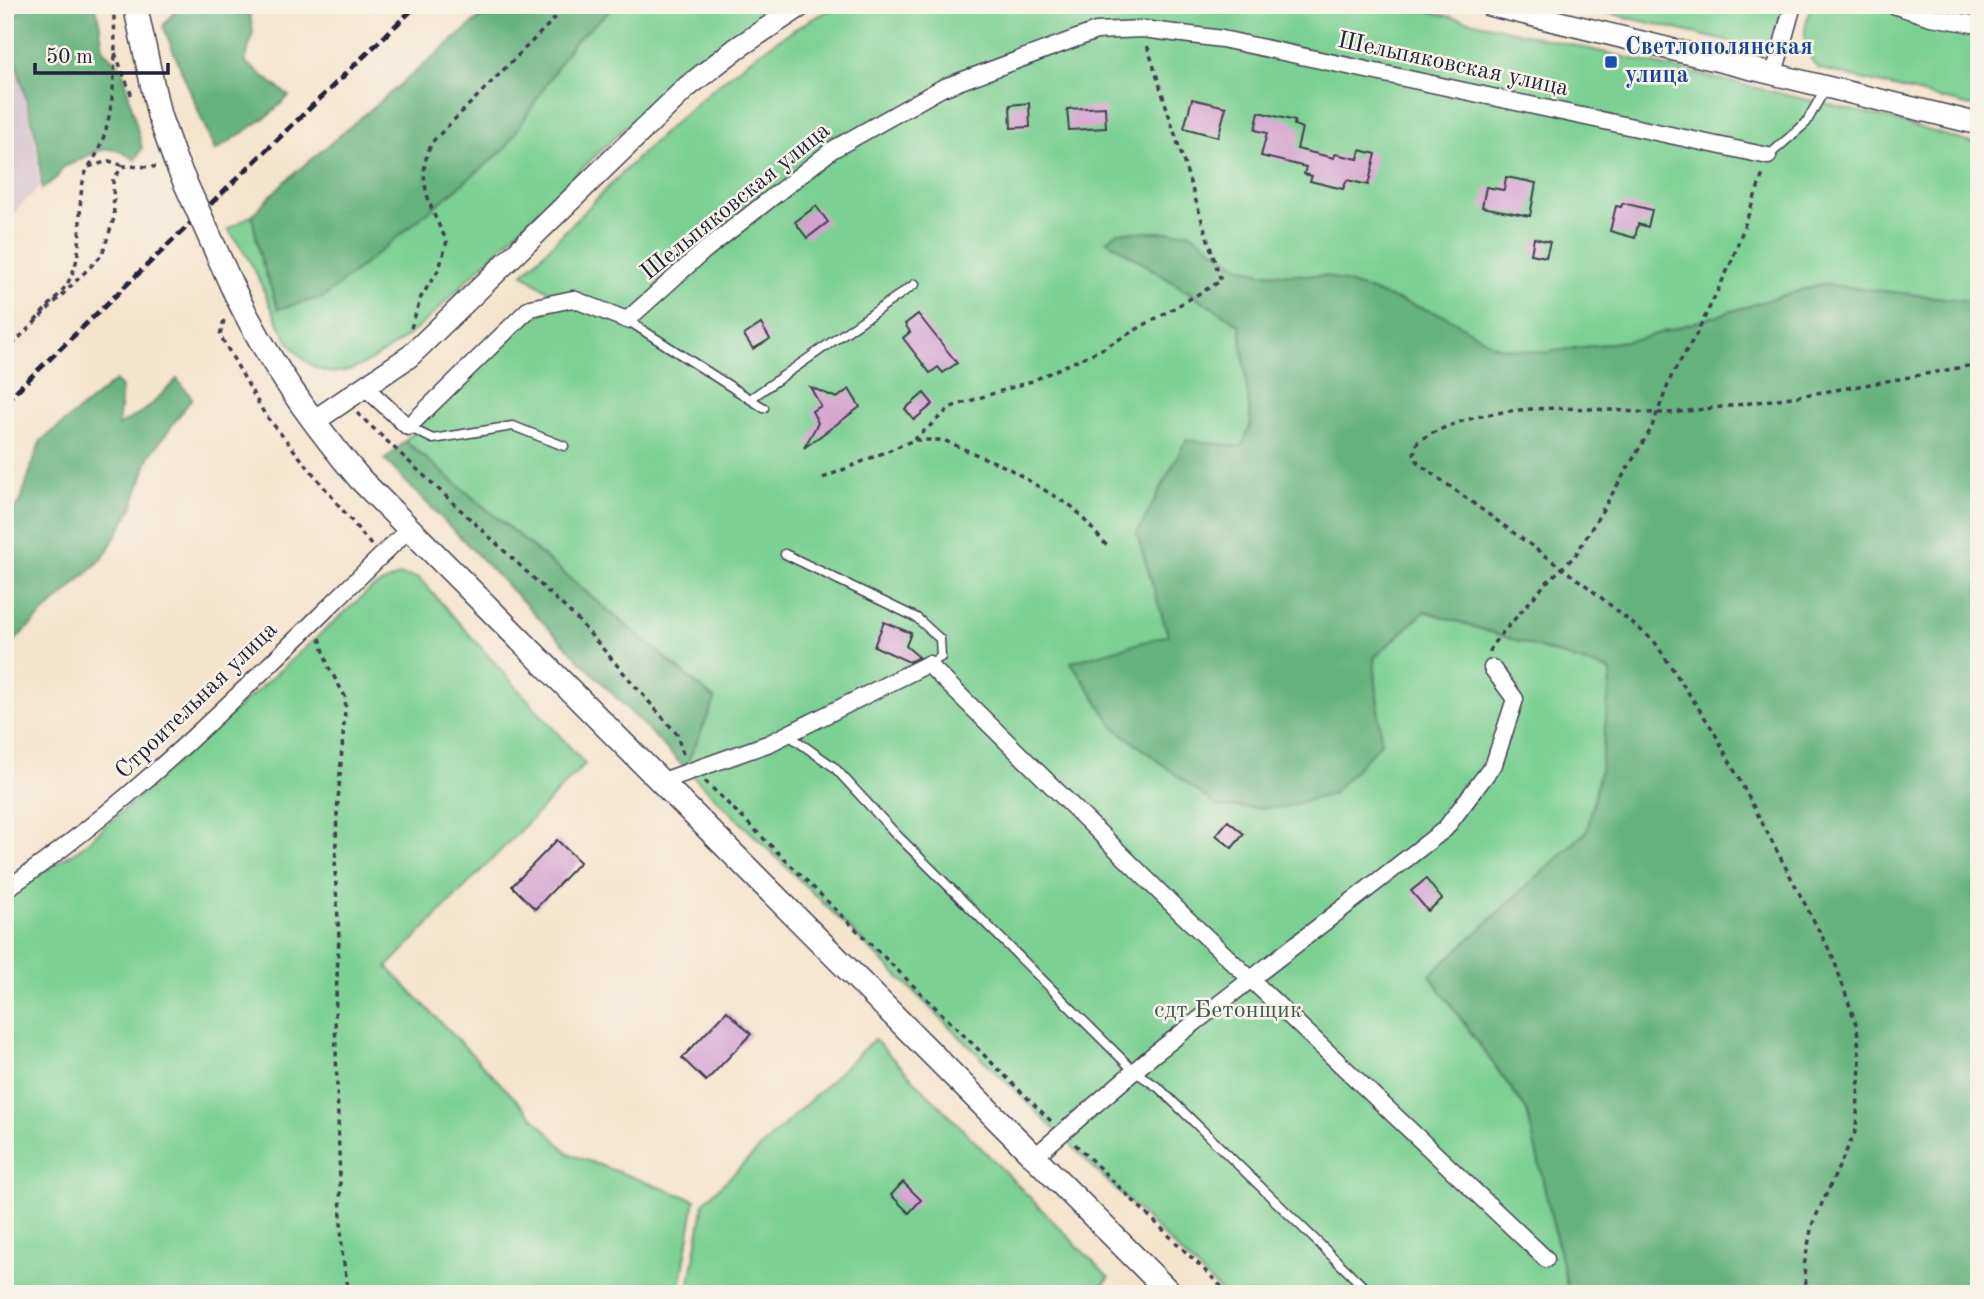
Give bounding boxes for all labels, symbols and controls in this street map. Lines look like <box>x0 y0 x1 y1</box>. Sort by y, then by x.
street label: Шельпяковская улица <box>1335 29 1571 101</box>
scale bar <box>35 32 168 76</box>
place label: Светлополянская улица <box>1625 36 1813 88</box>
text: 50 m <box>46 47 93 68</box>
marker: Светлополянская улица <box>1603 54 1619 70</box>
street label: Шельпяковская улица <box>637 118 835 285</box>
street label: Строительная улица <box>111 618 283 784</box>
park label: сдт Бетонщик <box>1154 999 1302 1023</box>

